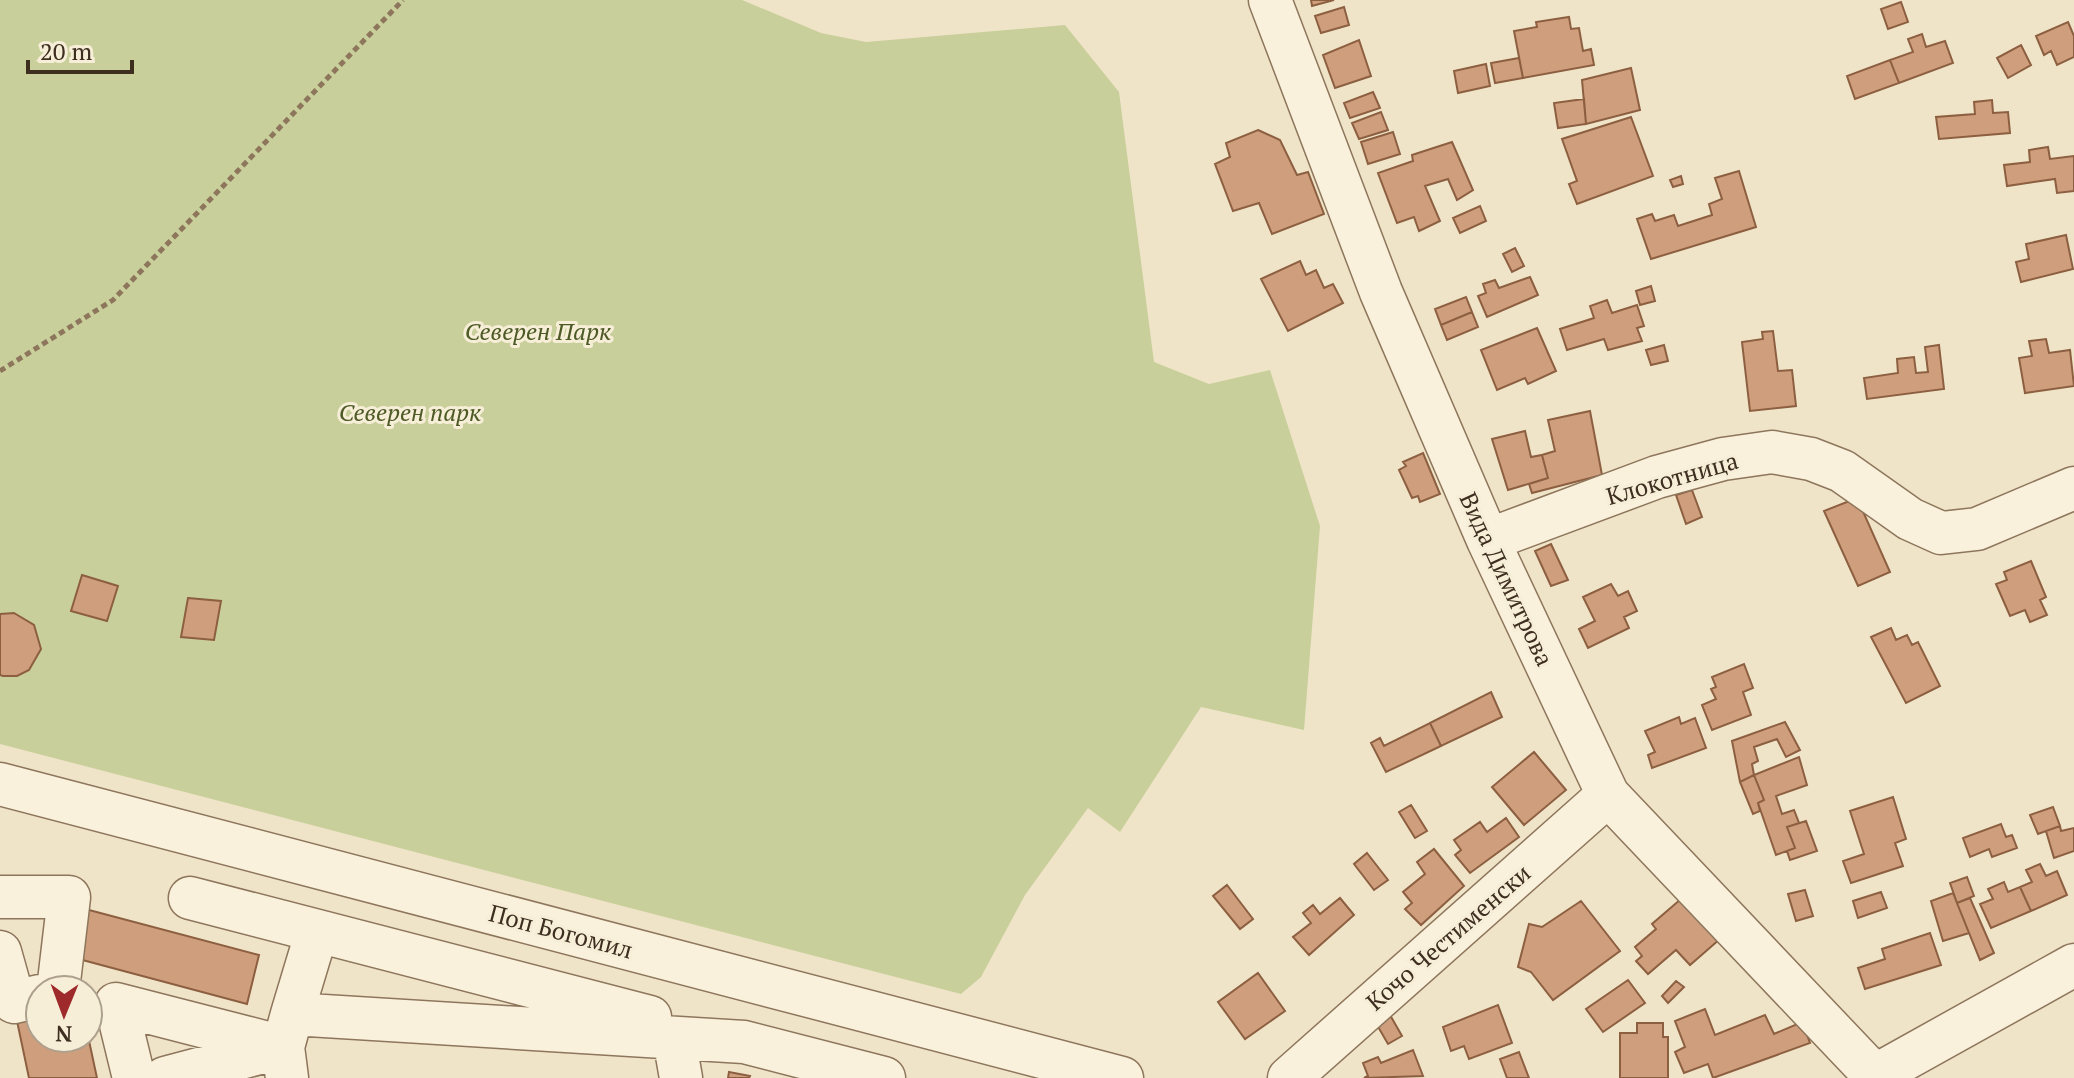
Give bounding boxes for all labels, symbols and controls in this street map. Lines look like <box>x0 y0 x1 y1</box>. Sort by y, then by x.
scale bar <box>28 24 132 74</box>
text: 20 m <box>40 35 92 67</box>
park label: Северен Парк <box>465 315 611 347</box>
park label: Северен парк <box>339 396 481 428</box>
street label: Клокотница <box>1602 444 1742 512</box>
street label: Вида Димитрова <box>1453 487 1561 671</box>
street label: Кочо Честименски <box>1359 857 1537 1017</box>
street label: Поп Богомил <box>486 896 636 966</box>
north arrow <box>24 974 104 1054</box>
text: N <box>55 1020 72 1049</box>

